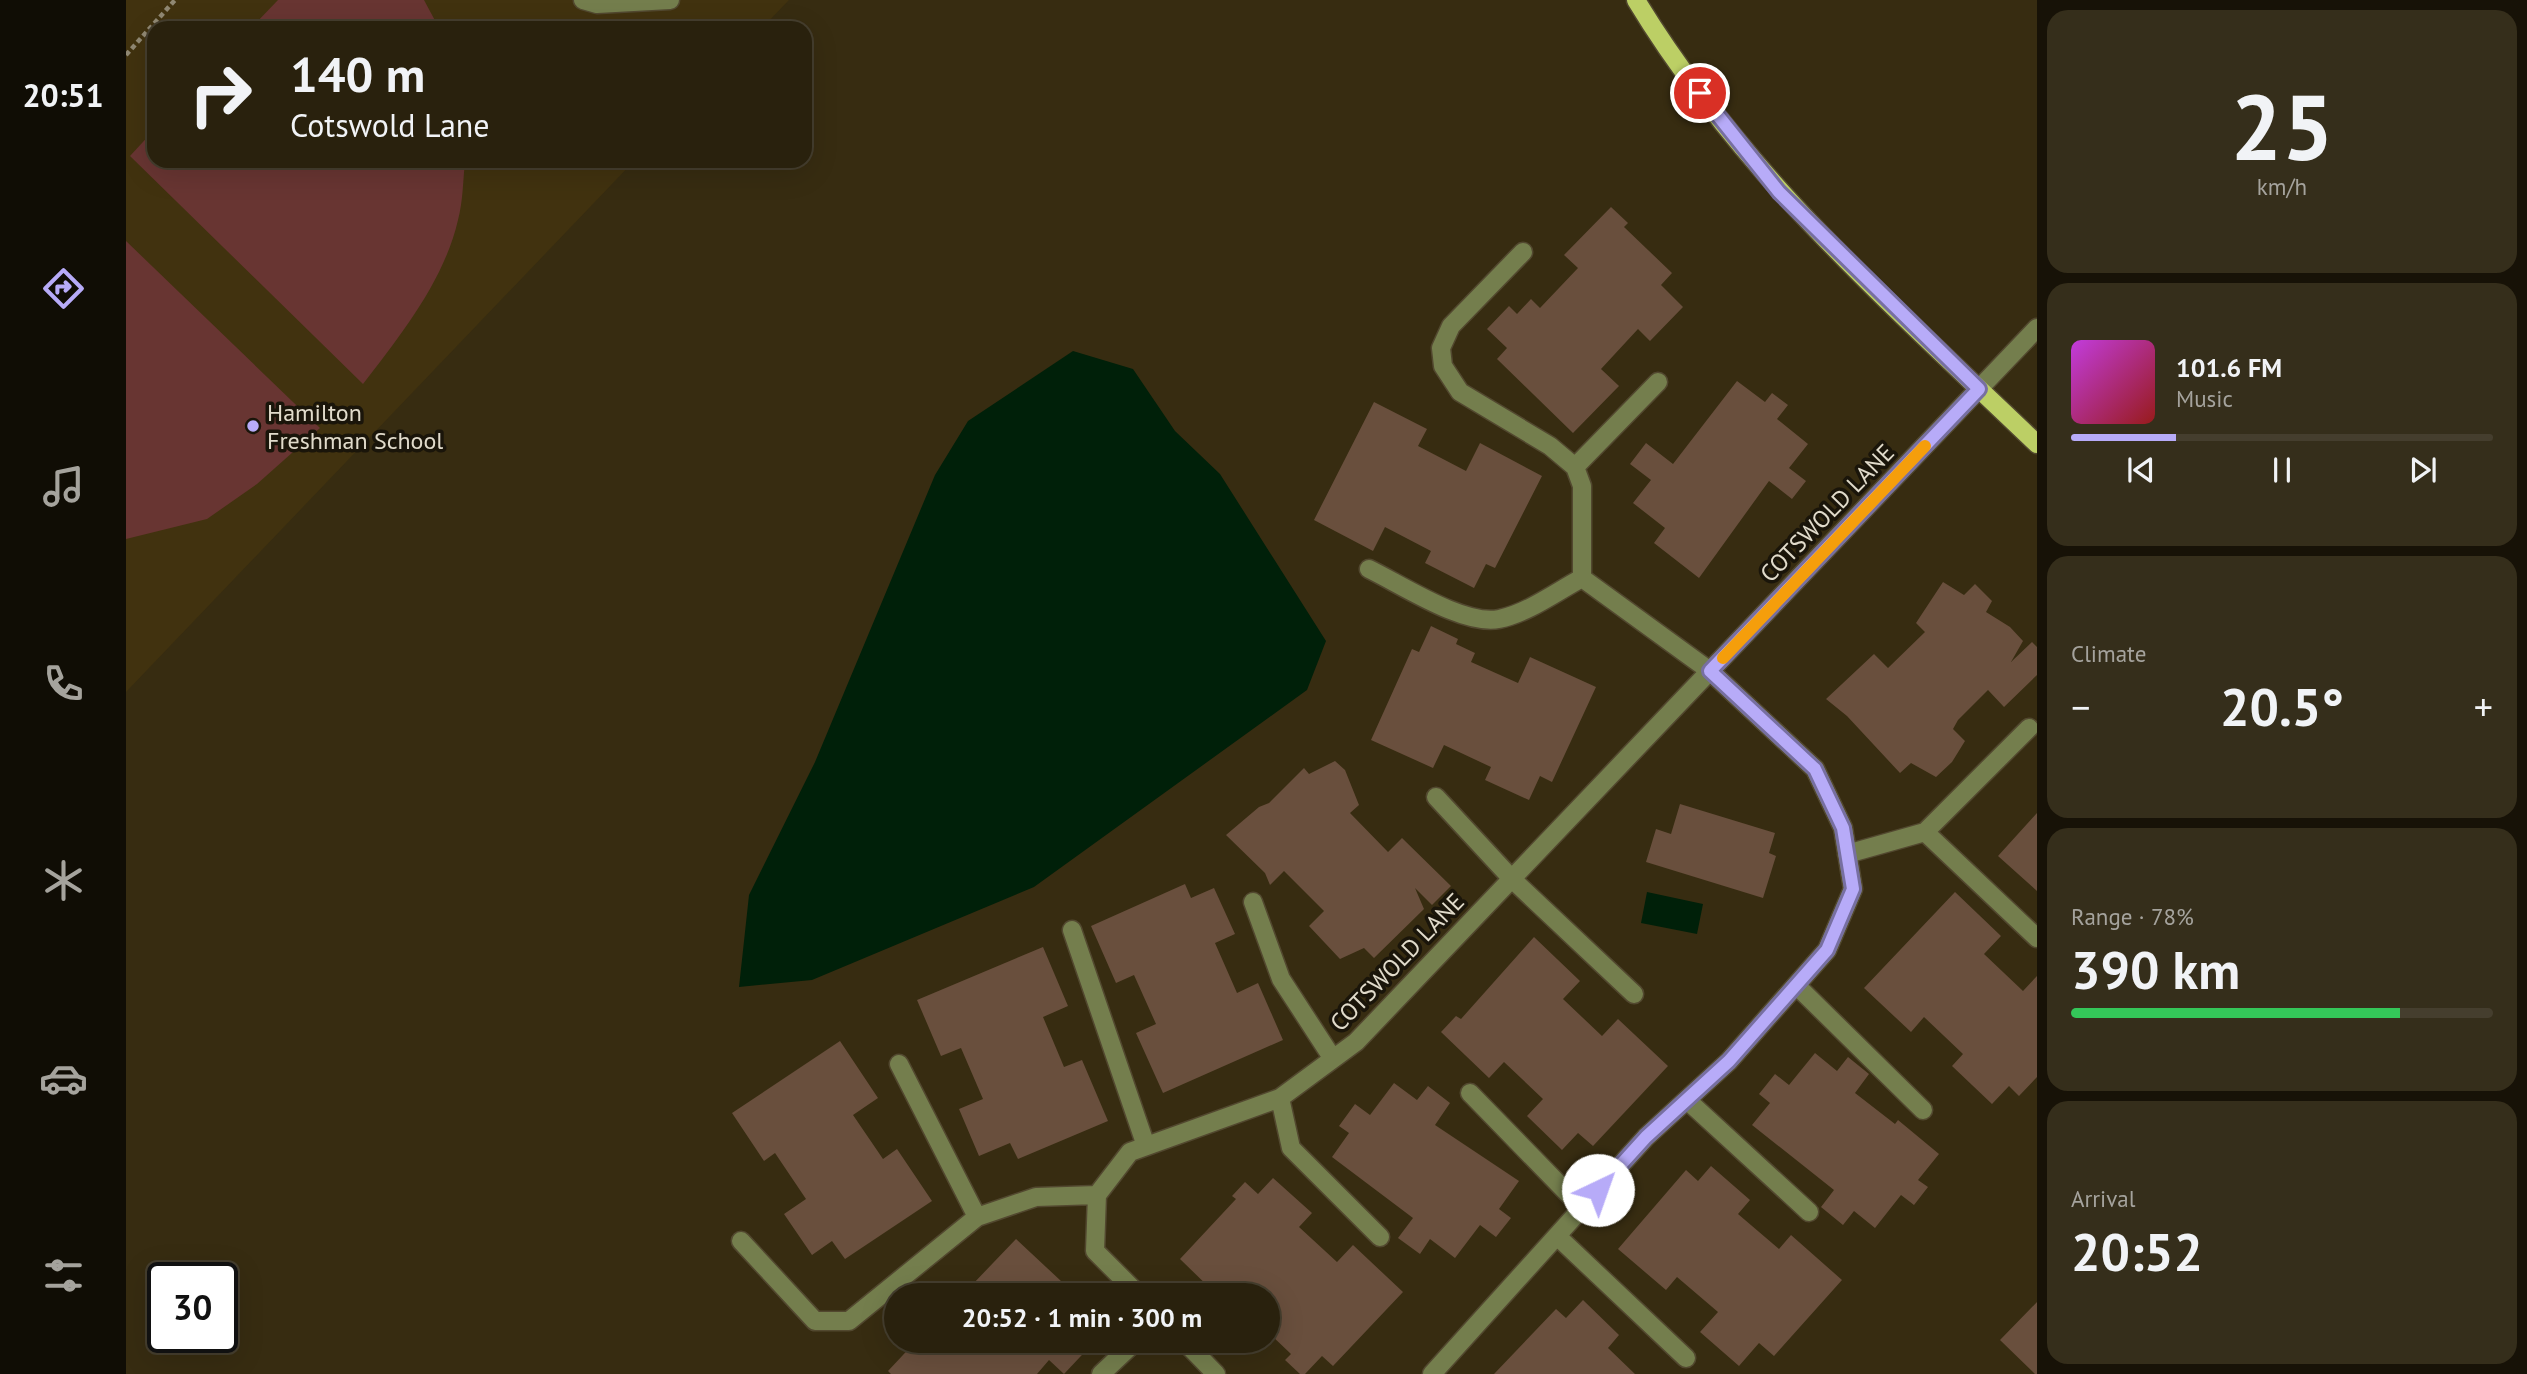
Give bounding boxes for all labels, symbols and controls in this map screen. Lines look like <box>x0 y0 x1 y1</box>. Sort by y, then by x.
text: 140 m <box>290 42 425 106</box>
icon: right <box>175 49 266 140</box>
pin <box>1670 63 1730 123</box>
text: 25 <box>2230 67 2334 185</box>
text: 20:51 <box>22 74 104 116</box>
icon: arrive <box>1681 74 1719 112</box>
text: Cotswold Lane <box>290 104 490 146</box>
text: km/h <box>2257 172 2307 201</box>
icon: directions <box>39 264 88 313</box>
text: 101.6 FM <box>2176 351 2282 384</box>
text: Music <box>2176 384 2233 413</box>
place label: Hamilton Freshman School <box>267 397 443 456</box>
marker: Hamilton Freshman School <box>245 418 261 434</box>
street label: COTSWOLD LANE <box>1753 437 1901 589</box>
icon: previous <box>2122 451 2160 489</box>
icon: pause <box>2263 451 2301 489</box>
icon: next <box>2404 451 2442 489</box>
icon: music <box>39 462 88 511</box>
text: Climate <box>2071 639 2146 668</box>
icon: phone <box>39 659 88 708</box>
text: 20.5° <box>2220 673 2344 740</box>
text: − <box>2071 682 2090 731</box>
text: + <box>2474 682 2493 731</box>
icon: climate <box>39 856 88 905</box>
street label: COTSWOLD LANE <box>1323 886 1471 1038</box>
text: Range · 78% <box>2071 902 2194 931</box>
text: 390 km <box>2071 936 2240 1003</box>
icon: car <box>39 1054 88 1103</box>
position arrow <box>1561 1153 1635 1227</box>
text: Arrival <box>2071 1184 2135 1213</box>
text: 20:52 <box>2071 1218 2203 1285</box>
icon: filters <box>39 1251 88 1300</box>
speed limit sign: 30 <box>147 1262 238 1353</box>
text: 20:52 · 1 min · 300 m <box>962 1301 1202 1334</box>

